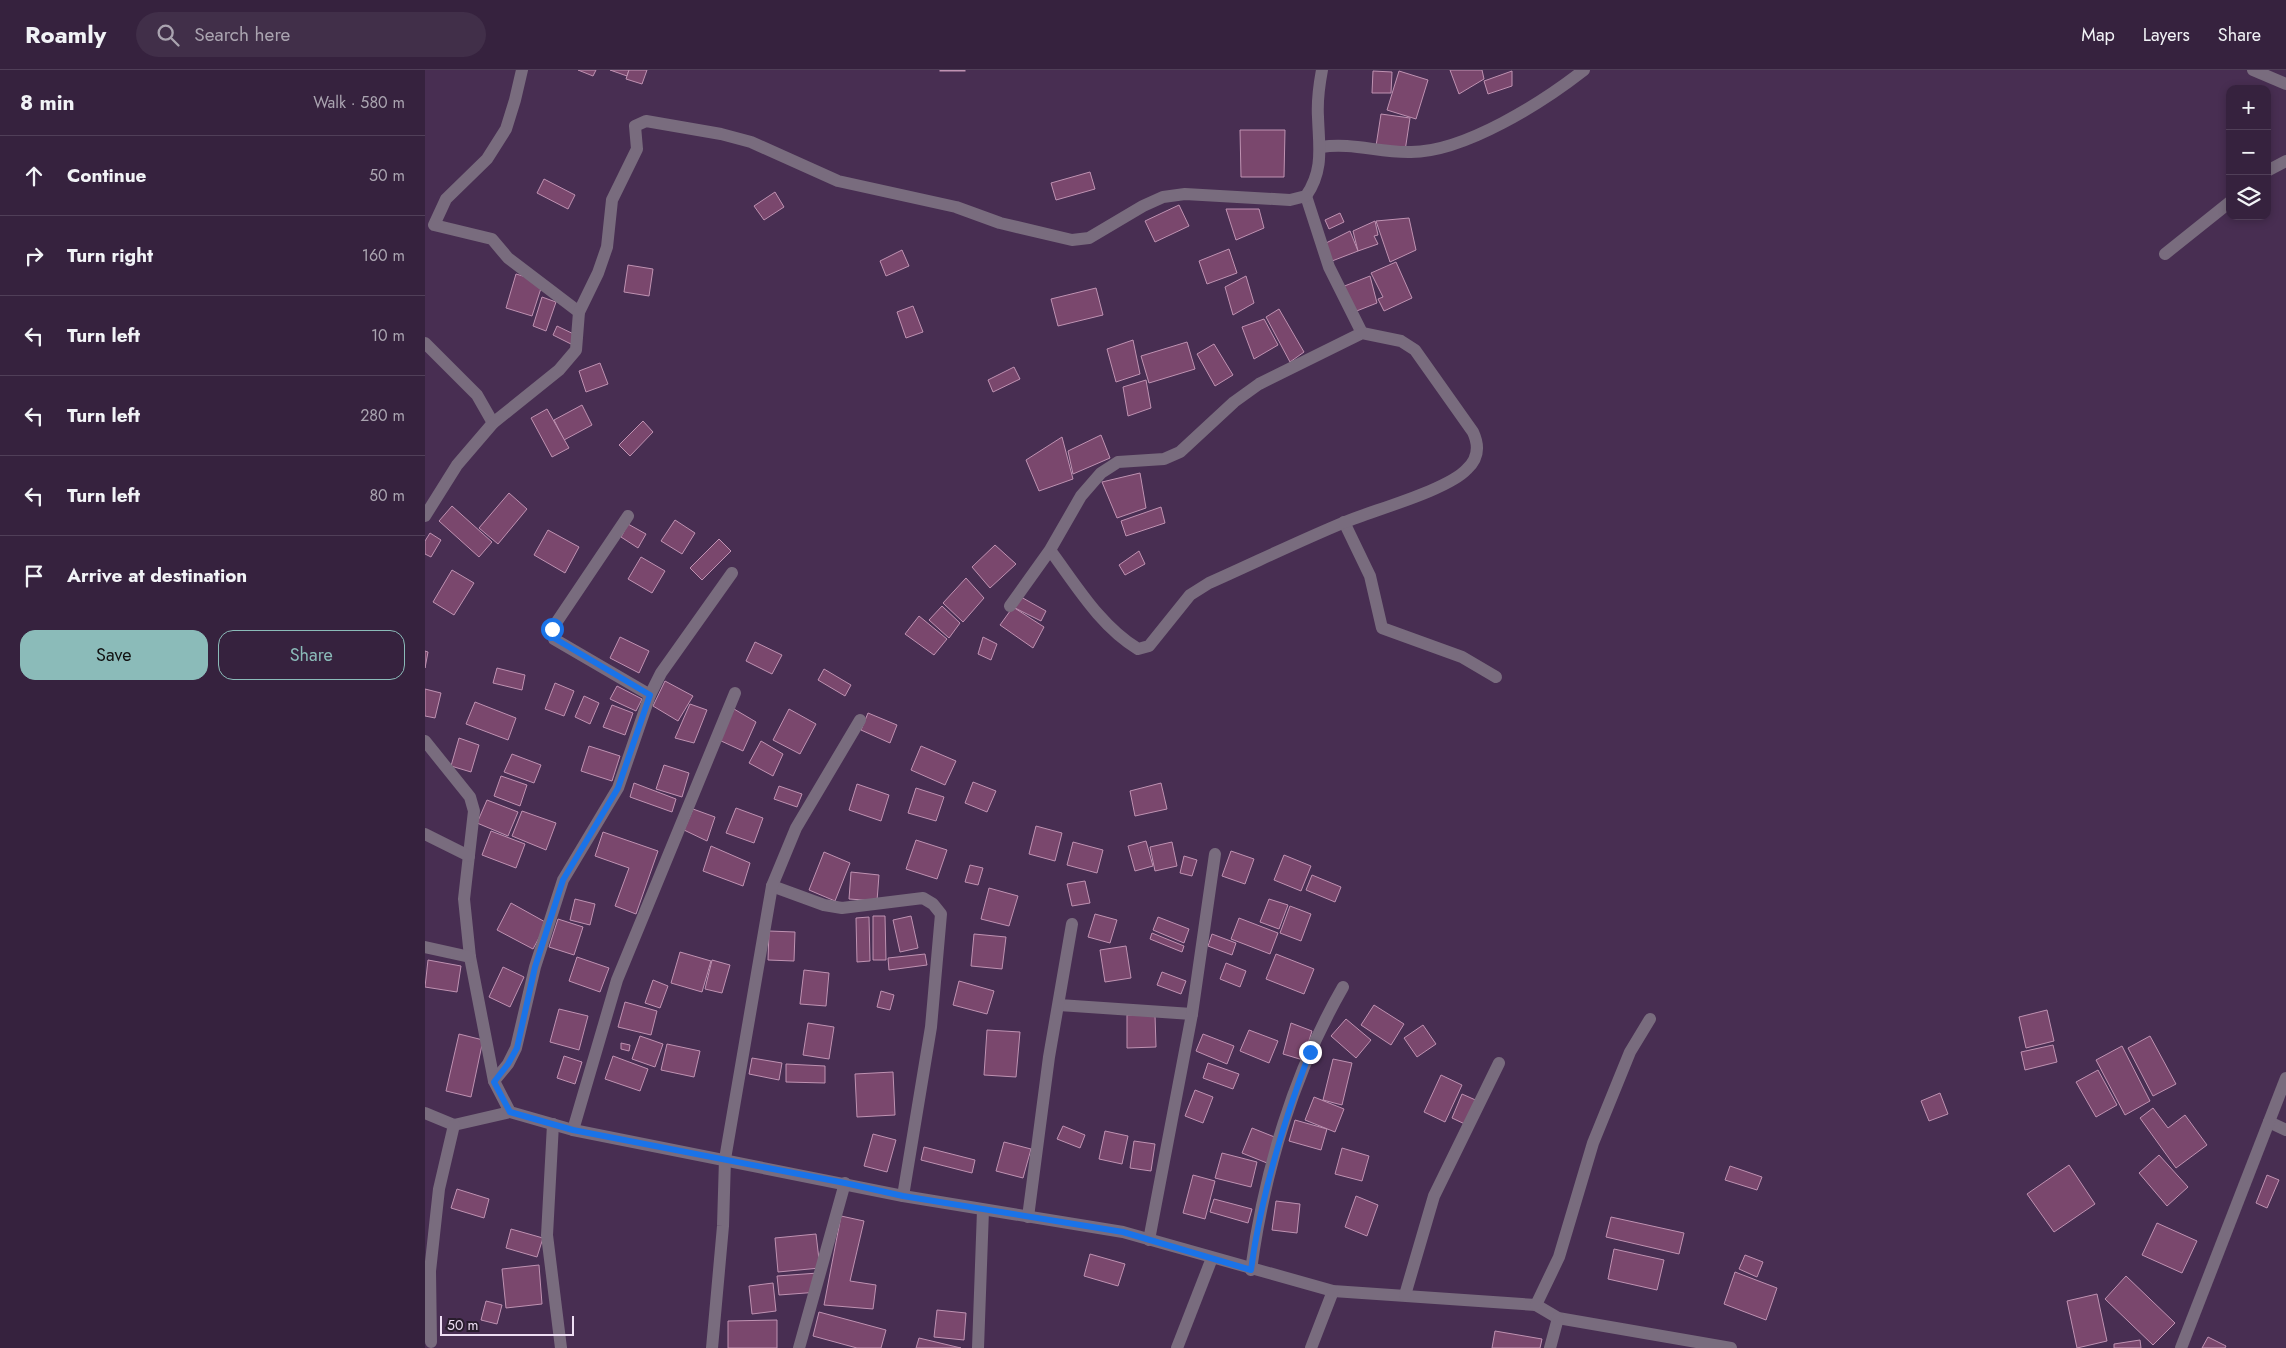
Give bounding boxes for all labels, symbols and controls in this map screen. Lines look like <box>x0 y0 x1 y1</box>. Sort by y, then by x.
search box <box>136 12 486 57</box>
text: Roamly <box>25 17 106 52</box>
icon: search <box>154 21 182 49</box>
text: Search here <box>194 21 290 48</box>
text: Map <box>2081 22 2115 48</box>
text: Layers <box>2143 22 2190 48</box>
text: Share <box>2218 22 2261 48</box>
map controls <box>2226 85 2271 220</box>
button: + <box>2226 85 2271 130</box>
text: 8 min <box>20 88 75 118</box>
text: Walk · 580 m <box>313 91 405 114</box>
button: − <box>2226 130 2271 175</box>
icon: ahead <box>20 162 48 190</box>
text: Continue <box>67 162 146 189</box>
text: 50 m <box>369 164 405 187</box>
button: layers <box>2226 175 2271 220</box>
icon: right <box>20 242 48 270</box>
text: Turn right <box>67 242 153 269</box>
text: 160 m <box>362 244 405 267</box>
icon: left <box>20 322 48 350</box>
text: Turn left <box>67 322 140 349</box>
text: 10 m <box>371 324 405 347</box>
icon: left <box>20 402 48 430</box>
text: Turn left <box>67 402 140 429</box>
text: 280 m <box>360 404 405 427</box>
icon: left <box>20 482 48 510</box>
text: Turn left <box>67 482 140 509</box>
text: 80 m <box>369 484 405 507</box>
icon: arrive <box>20 562 48 590</box>
text: Arrive at destination <box>67 562 247 589</box>
route start <box>541 618 564 641</box>
button: Save <box>20 630 208 680</box>
button: Share <box>218 630 405 680</box>
route end <box>1299 1041 1322 1064</box>
scale bar <box>440 1313 574 1336</box>
text: 50 m <box>447 1315 478 1335</box>

